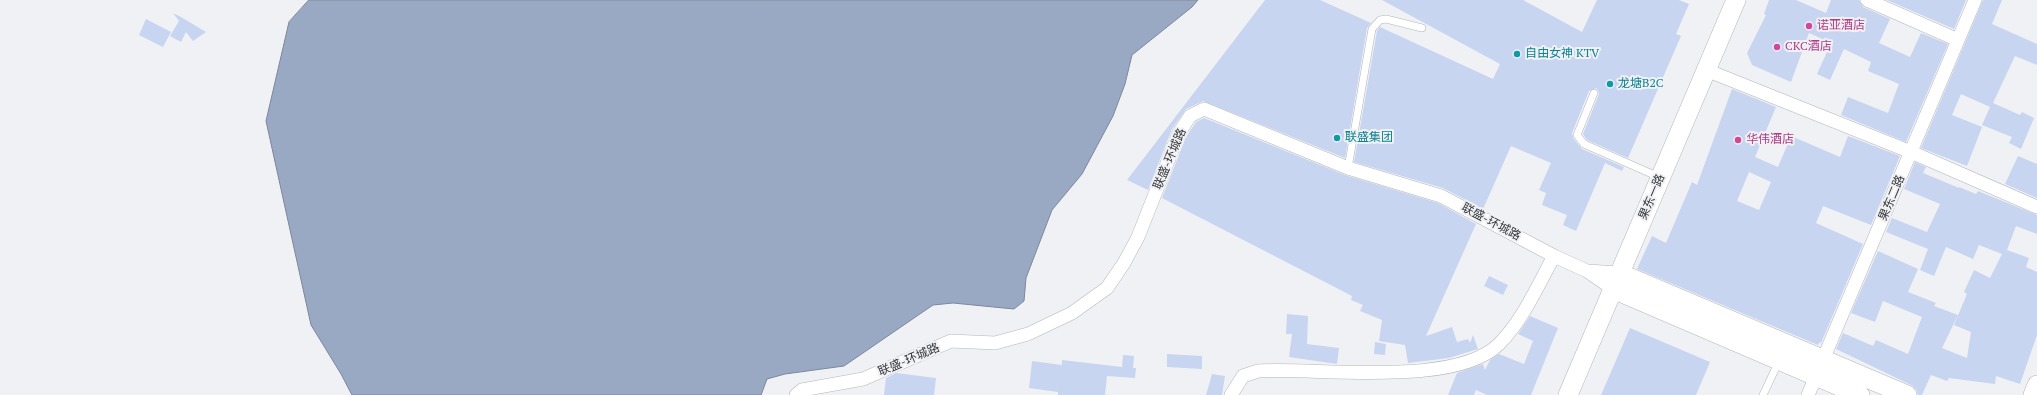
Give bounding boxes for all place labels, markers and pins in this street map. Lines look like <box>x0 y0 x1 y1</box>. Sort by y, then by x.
place label: 诺亚酒店 <box>1817 19 1865 33</box>
marker: 诺亚酒店 <box>1804 21 1814 31</box>
place label: CKC酒店 <box>1785 40 1832 54</box>
marker: CKC酒店 <box>1772 42 1782 52</box>
place label: 自由女神 KTV <box>1525 47 1599 61</box>
marker: 自由女神 KTV <box>1512 49 1522 59</box>
place label: 龙塘B2C <box>1618 77 1664 91</box>
marker: 龙塘B2C <box>1605 79 1615 89</box>
place label: 联盛集团 <box>1345 131 1393 145</box>
marker: 联盛集团 <box>1332 133 1342 143</box>
place label: 华伟酒店 <box>1746 133 1794 147</box>
marker: 华伟酒店 <box>1733 135 1743 145</box>

